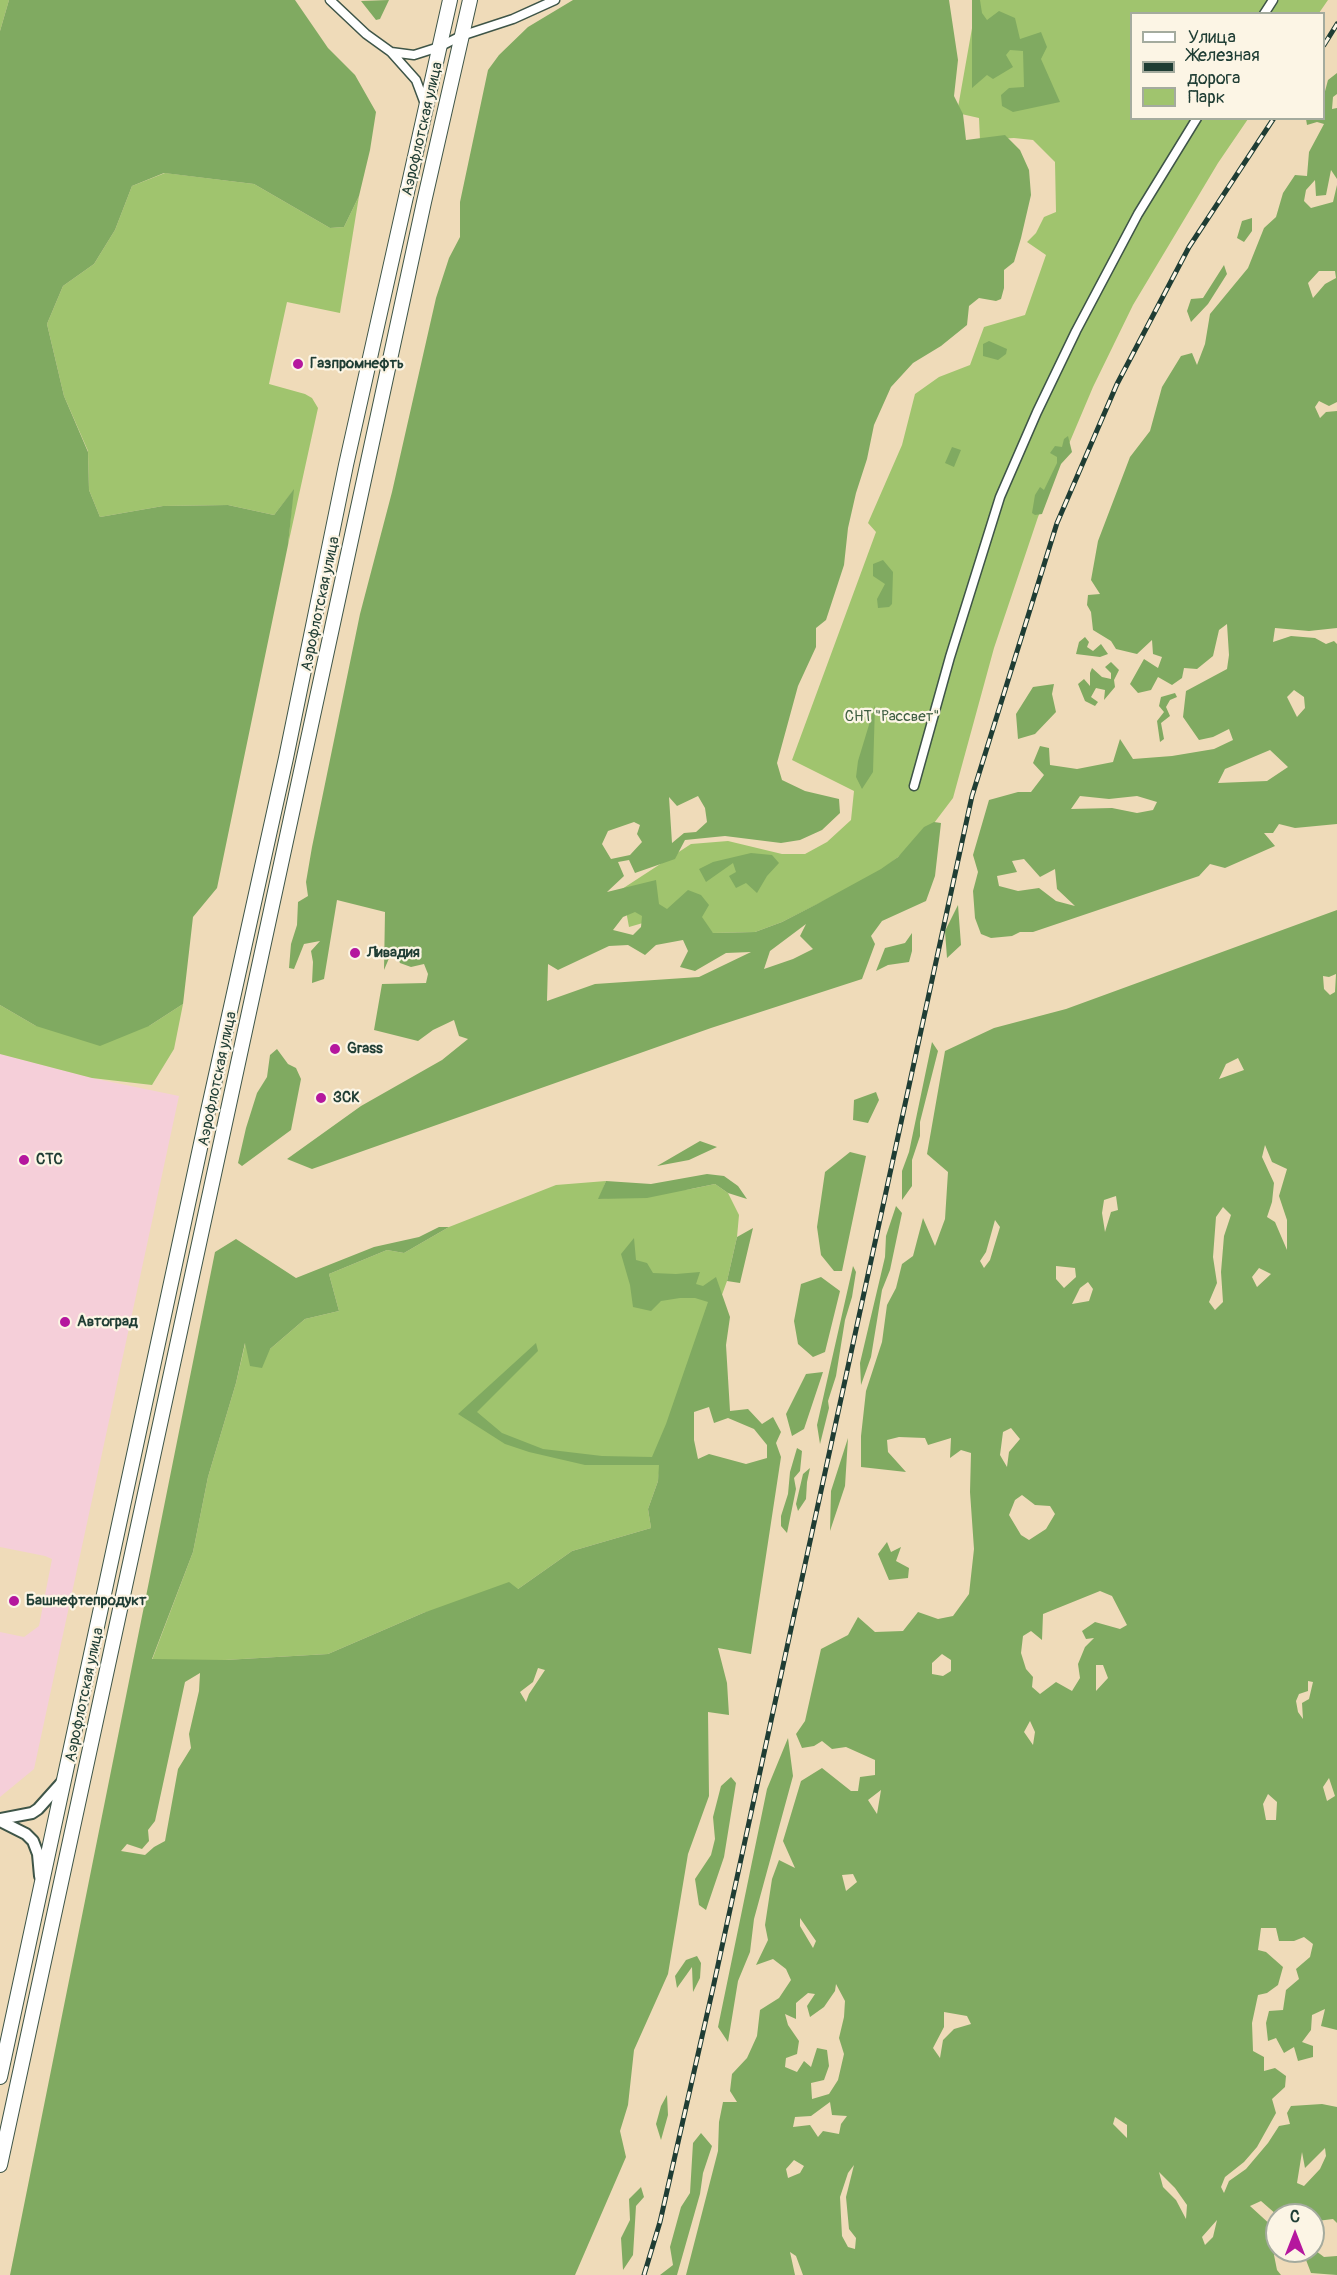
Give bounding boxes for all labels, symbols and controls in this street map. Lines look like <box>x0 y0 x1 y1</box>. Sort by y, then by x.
legend <box>1130 12 1325 120</box>
text: Улица <box>1188 26 1236 49</box>
text: Железная дорога <box>1187 44 1260 90</box>
street label: Аэрофлотская улица <box>399 60 447 198</box>
text: Парк <box>1188 86 1225 109</box>
place label: Газпромнефть <box>310 355 404 373</box>
marker: Газпромнефть <box>291 357 305 371</box>
street label: Аэрофлотская улица <box>298 535 344 673</box>
park label: СНТ "Рассвет" <box>845 708 939 726</box>
place label: Ливадия <box>367 944 420 962</box>
marker: Ливадия <box>348 946 362 960</box>
street label: Аэрофлотская улица <box>195 1010 241 1148</box>
place label: Grass <box>347 1040 383 1058</box>
marker: Grass <box>328 1042 342 1056</box>
place label: ЗСК <box>333 1089 360 1107</box>
marker: ЗСК <box>314 1091 328 1105</box>
place label: СТС <box>36 1151 63 1169</box>
marker: СТС <box>17 1153 31 1167</box>
place label: Автоград <box>77 1313 138 1331</box>
marker: Автоград <box>58 1315 72 1329</box>
place label: Башнефтепродукт <box>26 1592 146 1610</box>
marker: Башнефтепродукт <box>7 1594 21 1608</box>
street label: Аэрофлотская улица <box>62 1626 108 1764</box>
north arrow <box>1265 2203 1325 2263</box>
text: С <box>1290 2207 1300 2227</box>

